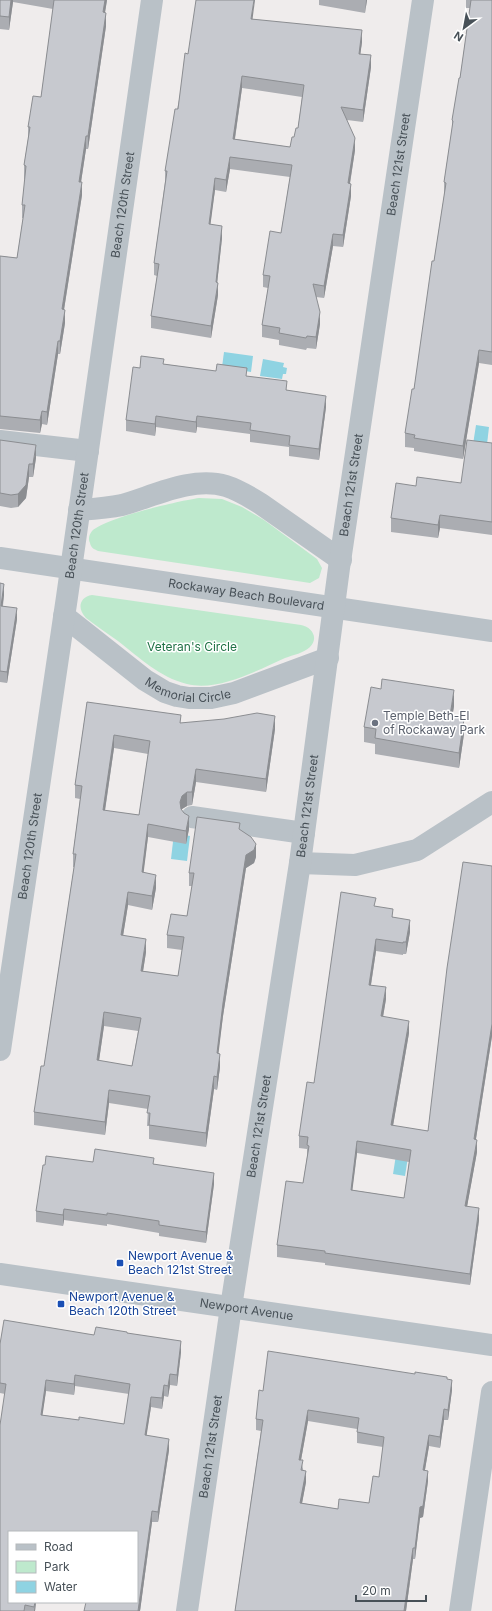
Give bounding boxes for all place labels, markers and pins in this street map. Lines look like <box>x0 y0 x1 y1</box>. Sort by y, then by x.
place label: Temple Beth-El of Rockaway Park <box>383 708 486 737</box>
marker: Temple Beth-El of Rockaway Park <box>370 718 380 728</box>
place label: Newport Avenue & Beach 121st Street <box>128 1248 234 1277</box>
marker: Newport Avenue & Beach 121st Street <box>115 1258 125 1268</box>
place label: Newport Avenue & Beach 120th Street <box>69 1289 176 1318</box>
marker: Newport Avenue & Beach 120th Street <box>56 1299 66 1309</box>

